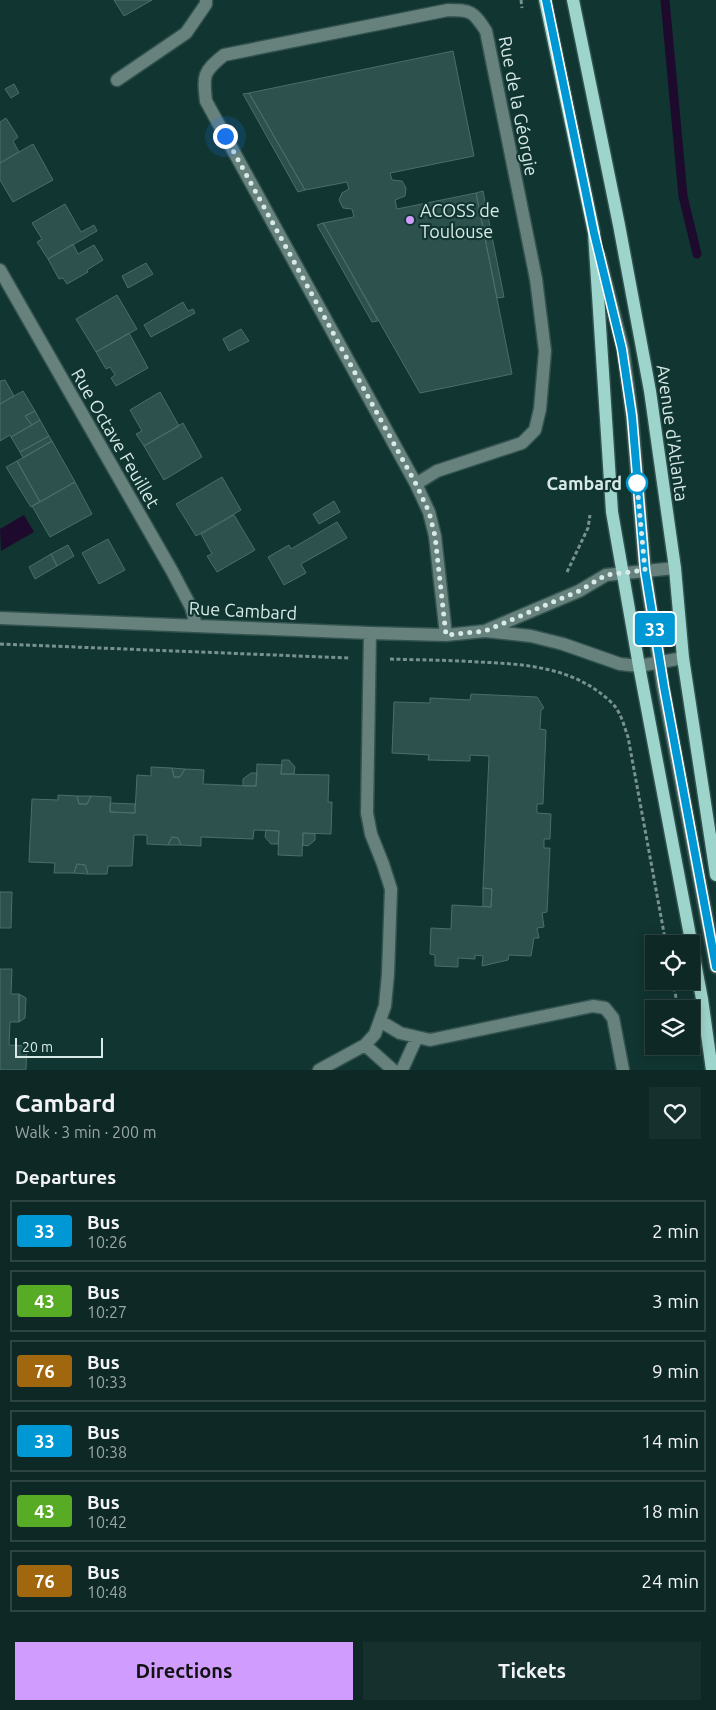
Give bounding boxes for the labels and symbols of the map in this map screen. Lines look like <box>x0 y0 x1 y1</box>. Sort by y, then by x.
street label: Rue de la Géorgie <box>496 34 542 178</box>
your location <box>213 124 238 149</box>
place label: ACOSS de Toulouse <box>420 200 500 241</box>
marker: ACOSS de Toulouse <box>404 214 416 226</box>
street label: Avenue d'Atlanta <box>654 363 692 503</box>
street label: Rue Octave Feuillet <box>68 365 164 511</box>
marker: Cambard <box>626 472 648 494</box>
place label: Cambard <box>546 473 622 493</box>
street label: Rue Cambard <box>188 597 298 623</box>
line badge: 33 <box>632 613 678 645</box>
scale bar <box>15 1035 102 1058</box>

